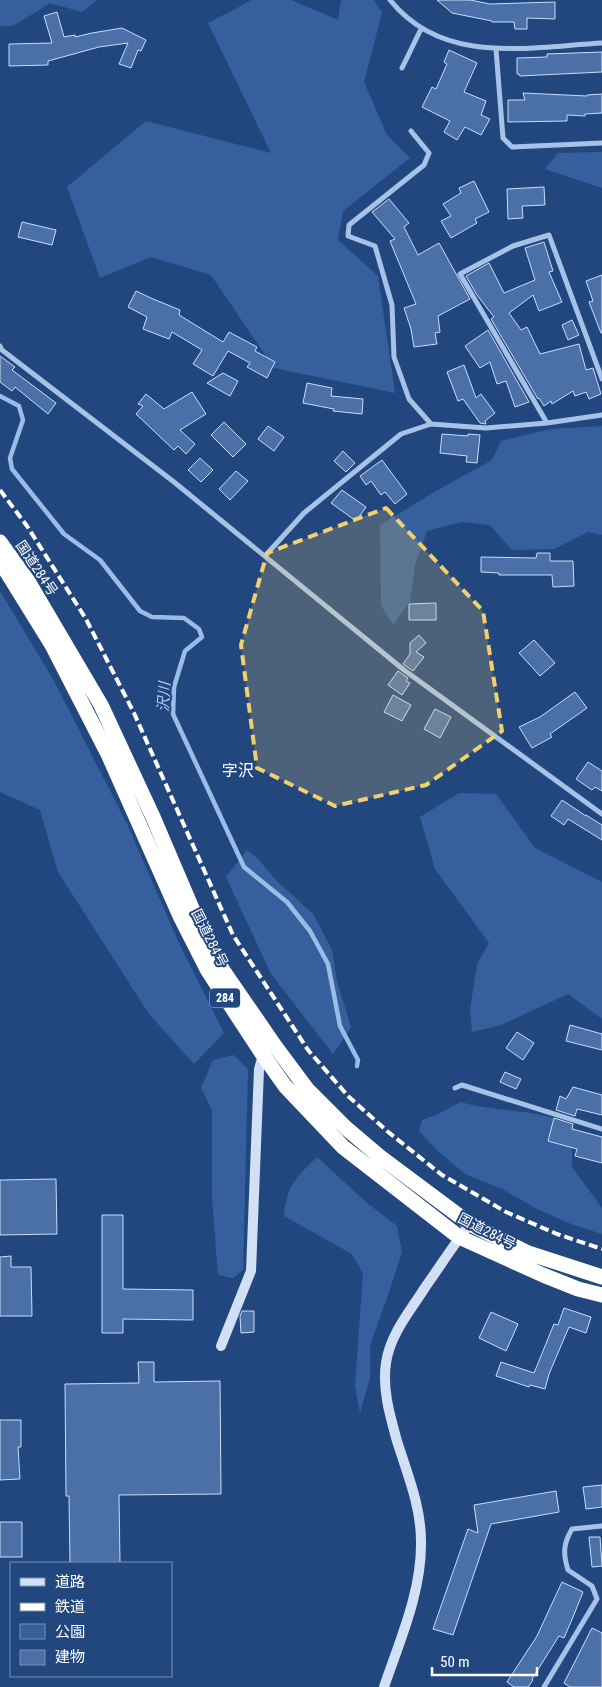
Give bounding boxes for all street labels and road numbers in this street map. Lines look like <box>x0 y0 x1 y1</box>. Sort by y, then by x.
street label: 国道284号 <box>13 538 61 598</box>
street label: 国道284号 <box>189 906 231 970</box>
road number: 284 <box>210 988 240 1008</box>
street label: 国道284号 <box>455 1210 519 1252</box>

